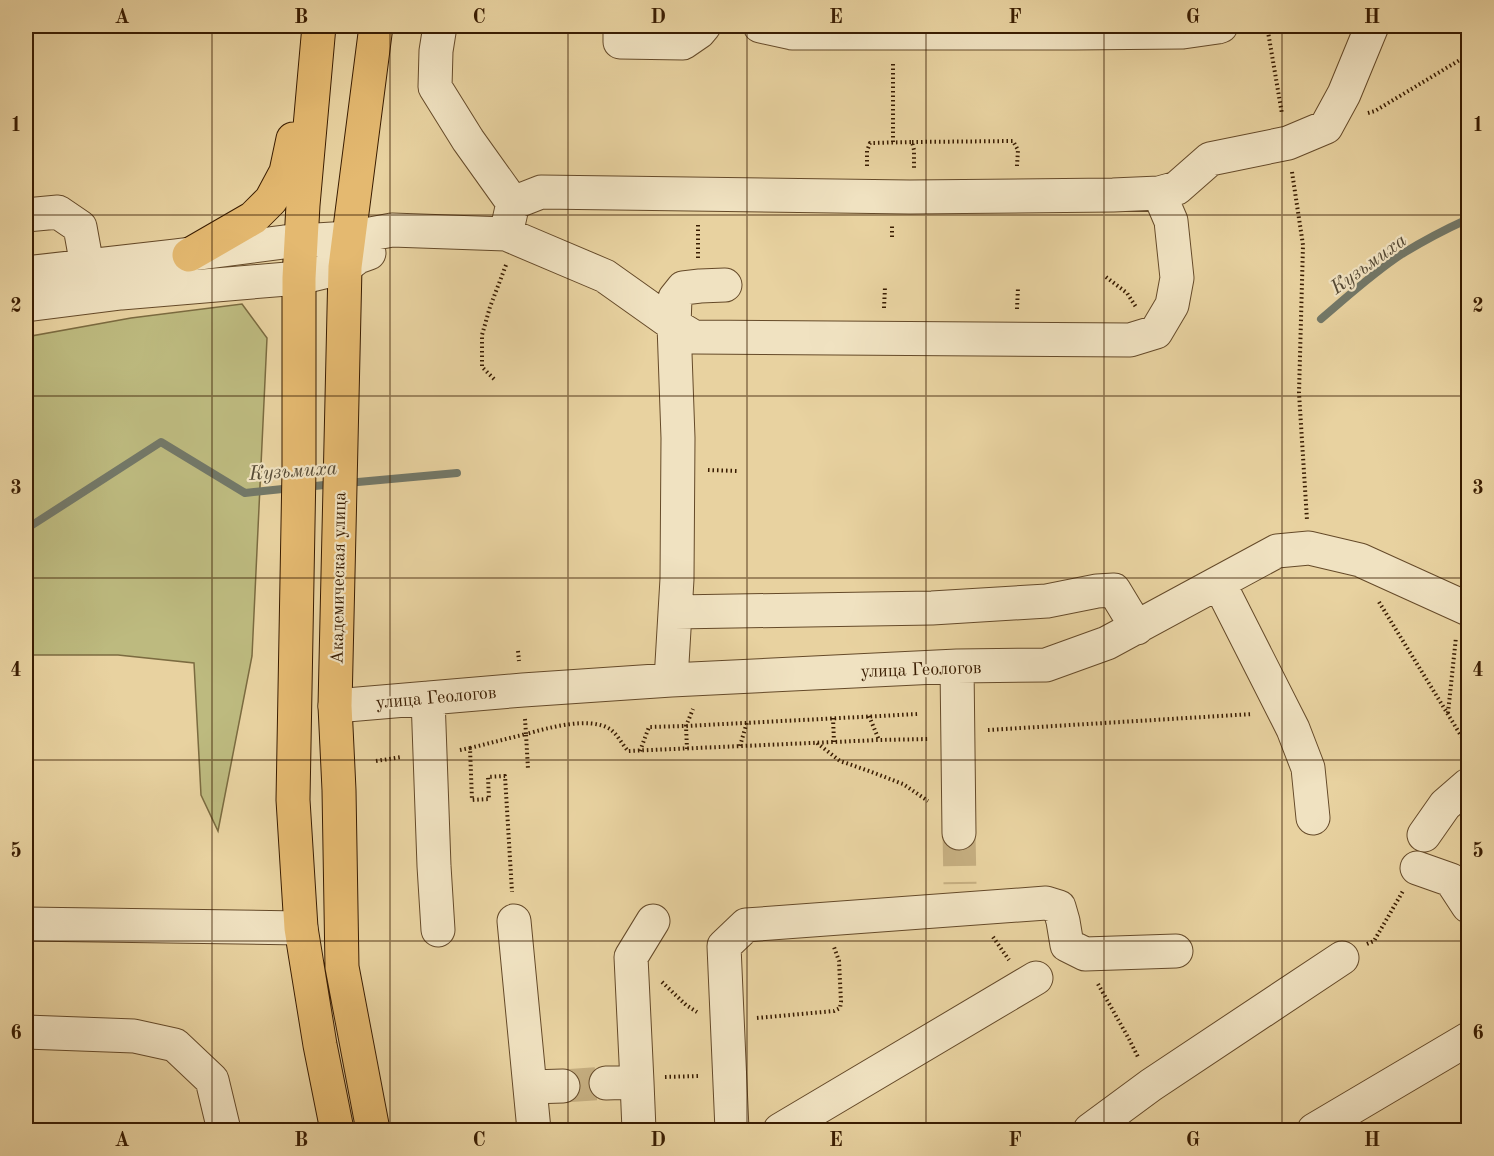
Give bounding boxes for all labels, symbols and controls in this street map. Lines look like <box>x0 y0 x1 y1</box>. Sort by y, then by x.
text: A <box>114 8 130 28</box>
text: B <box>294 8 308 28</box>
text: C <box>472 8 486 28</box>
text: D <box>650 8 666 28</box>
text: E <box>829 8 843 28</box>
text: F <box>1008 8 1022 28</box>
text: G <box>1186 8 1200 28</box>
text: H <box>1364 8 1380 28</box>
text: 1 <box>10 116 22 136</box>
text: 1 <box>1472 116 1484 136</box>
water label: Кузьмиха <box>1327 230 1411 299</box>
text: 2 <box>10 297 22 317</box>
text: 2 <box>1472 297 1484 317</box>
water label: Кузьмиха <box>247 459 338 485</box>
text: 3 <box>10 479 22 499</box>
text: 3 <box>1472 479 1484 499</box>
street label: Академическая улица <box>328 492 350 664</box>
street label: улица Геологов <box>860 659 982 681</box>
text: 4 <box>10 661 22 681</box>
text: 4 <box>1472 661 1484 681</box>
street label: улица Геологов <box>375 684 497 712</box>
text: 5 <box>10 841 22 862</box>
text: 5 <box>1472 841 1484 862</box>
text: 6 <box>10 1024 22 1044</box>
text: 6 <box>1472 1024 1484 1044</box>
text: A <box>114 1131 130 1151</box>
text: B <box>294 1131 308 1151</box>
text: C <box>472 1131 486 1151</box>
text: D <box>650 1131 666 1151</box>
text: E <box>829 1131 843 1151</box>
text: F <box>1008 1131 1022 1151</box>
text: G <box>1186 1131 1200 1151</box>
text: H <box>1364 1131 1380 1151</box>

